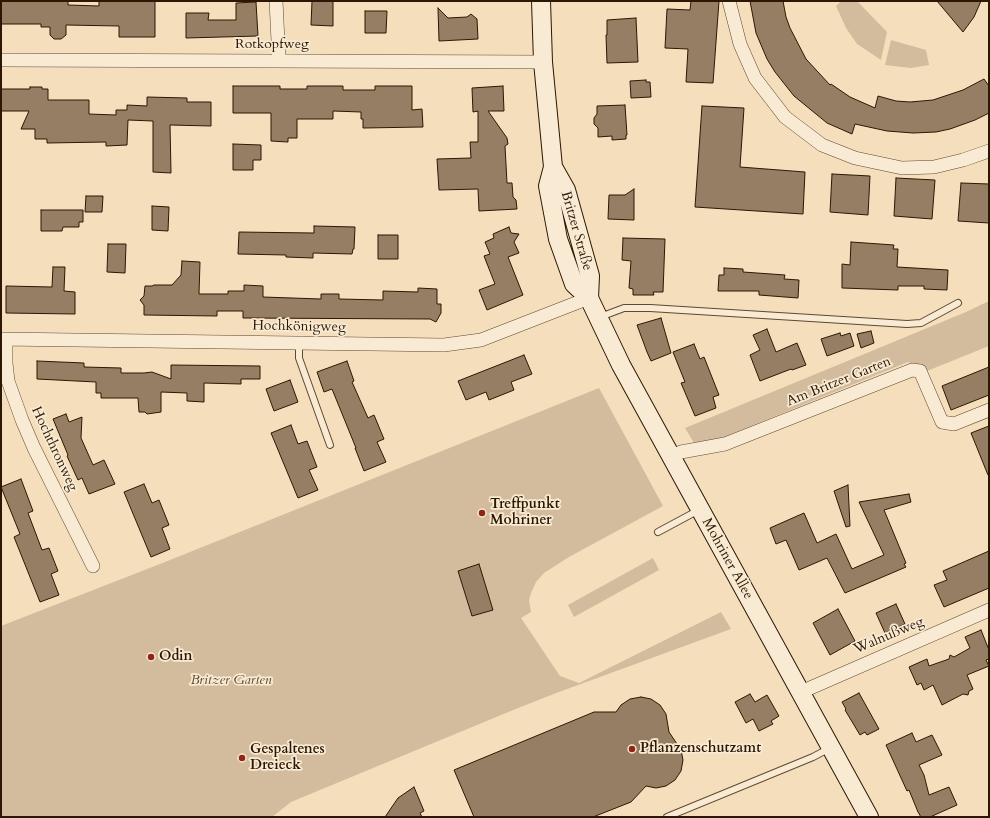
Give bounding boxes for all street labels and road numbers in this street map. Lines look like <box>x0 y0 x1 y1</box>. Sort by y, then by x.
street label: Rotkopfweg <box>235 37 309 53</box>
street label: Britzer Straße <box>557 189 595 273</box>
street label: Hochkönigweg <box>252 318 346 336</box>
street label: Am Britzer Garten <box>784 353 894 411</box>
street label: Hochthronweg <box>27 404 81 494</box>
street label: Mohriner Allee <box>698 515 756 603</box>
street label: Walnußweg <box>851 614 927 658</box>

